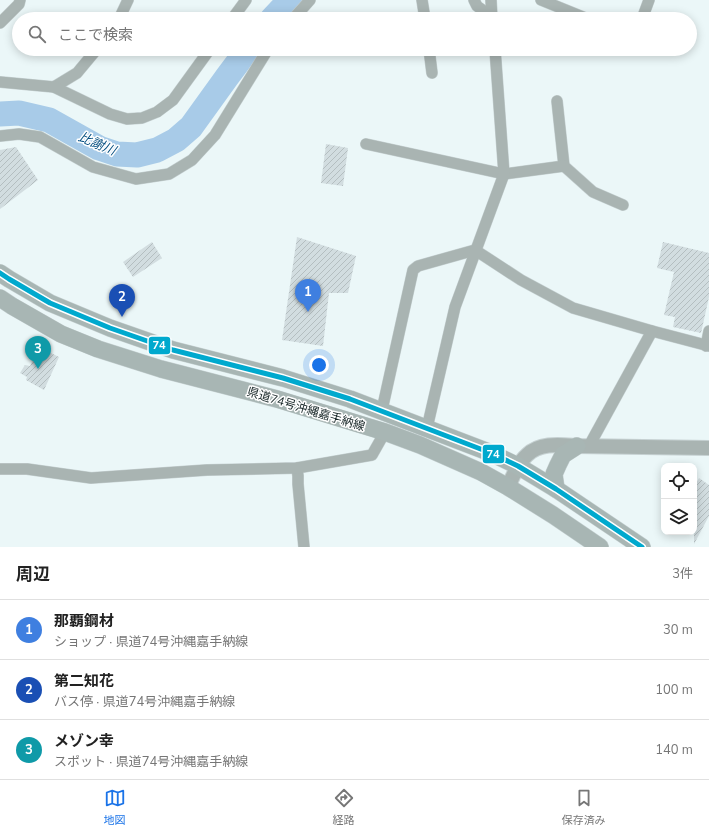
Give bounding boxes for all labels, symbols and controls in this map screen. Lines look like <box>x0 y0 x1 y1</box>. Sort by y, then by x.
search box <box>12 12 697 56</box>
icon: search <box>26 23 48 45</box>
text: ここで検索 <box>58 25 133 45</box>
water label: 比謝川 <box>76 128 120 161</box>
pin: 1 <box>295 279 321 312</box>
pin: 2 <box>109 284 135 317</box>
pin: 3 <box>25 336 51 369</box>
line badge: 74 <box>148 336 171 355</box>
text: 74 <box>152 338 166 353</box>
your location <box>309 355 329 375</box>
street label: 県道74号沖縄嘉手納線 <box>245 383 367 435</box>
line badge: 74 <box>482 444 505 464</box>
text: 74 <box>486 447 500 462</box>
map controls <box>661 463 697 535</box>
button: locate <box>661 463 697 499</box>
button: layers <box>661 499 697 535</box>
text: 周辺 <box>16 563 50 586</box>
text: 3件 <box>672 565 693 583</box>
text: 那覇鋼材 <box>54 611 114 631</box>
text: 1 <box>25 621 33 639</box>
text: 30 m <box>663 621 693 639</box>
text: ショップ · 県道74号沖縄嘉手納線 <box>54 633 248 651</box>
text: 第二知花 <box>54 671 114 691</box>
text: 2 <box>25 681 33 699</box>
text: 100 m <box>655 681 693 699</box>
text: バス停 · 県道74号沖縄嘉手納線 <box>54 693 235 711</box>
text: メゾン幸 <box>54 731 114 751</box>
text: 3 <box>25 741 33 759</box>
text: 140 m <box>655 741 693 759</box>
text: スポット · 県道74号沖縄嘉手納線 <box>54 753 248 771</box>
tab: 地図 <box>104 787 126 828</box>
tab: 経路 <box>333 787 355 828</box>
tab: 保存済み <box>562 787 606 828</box>

